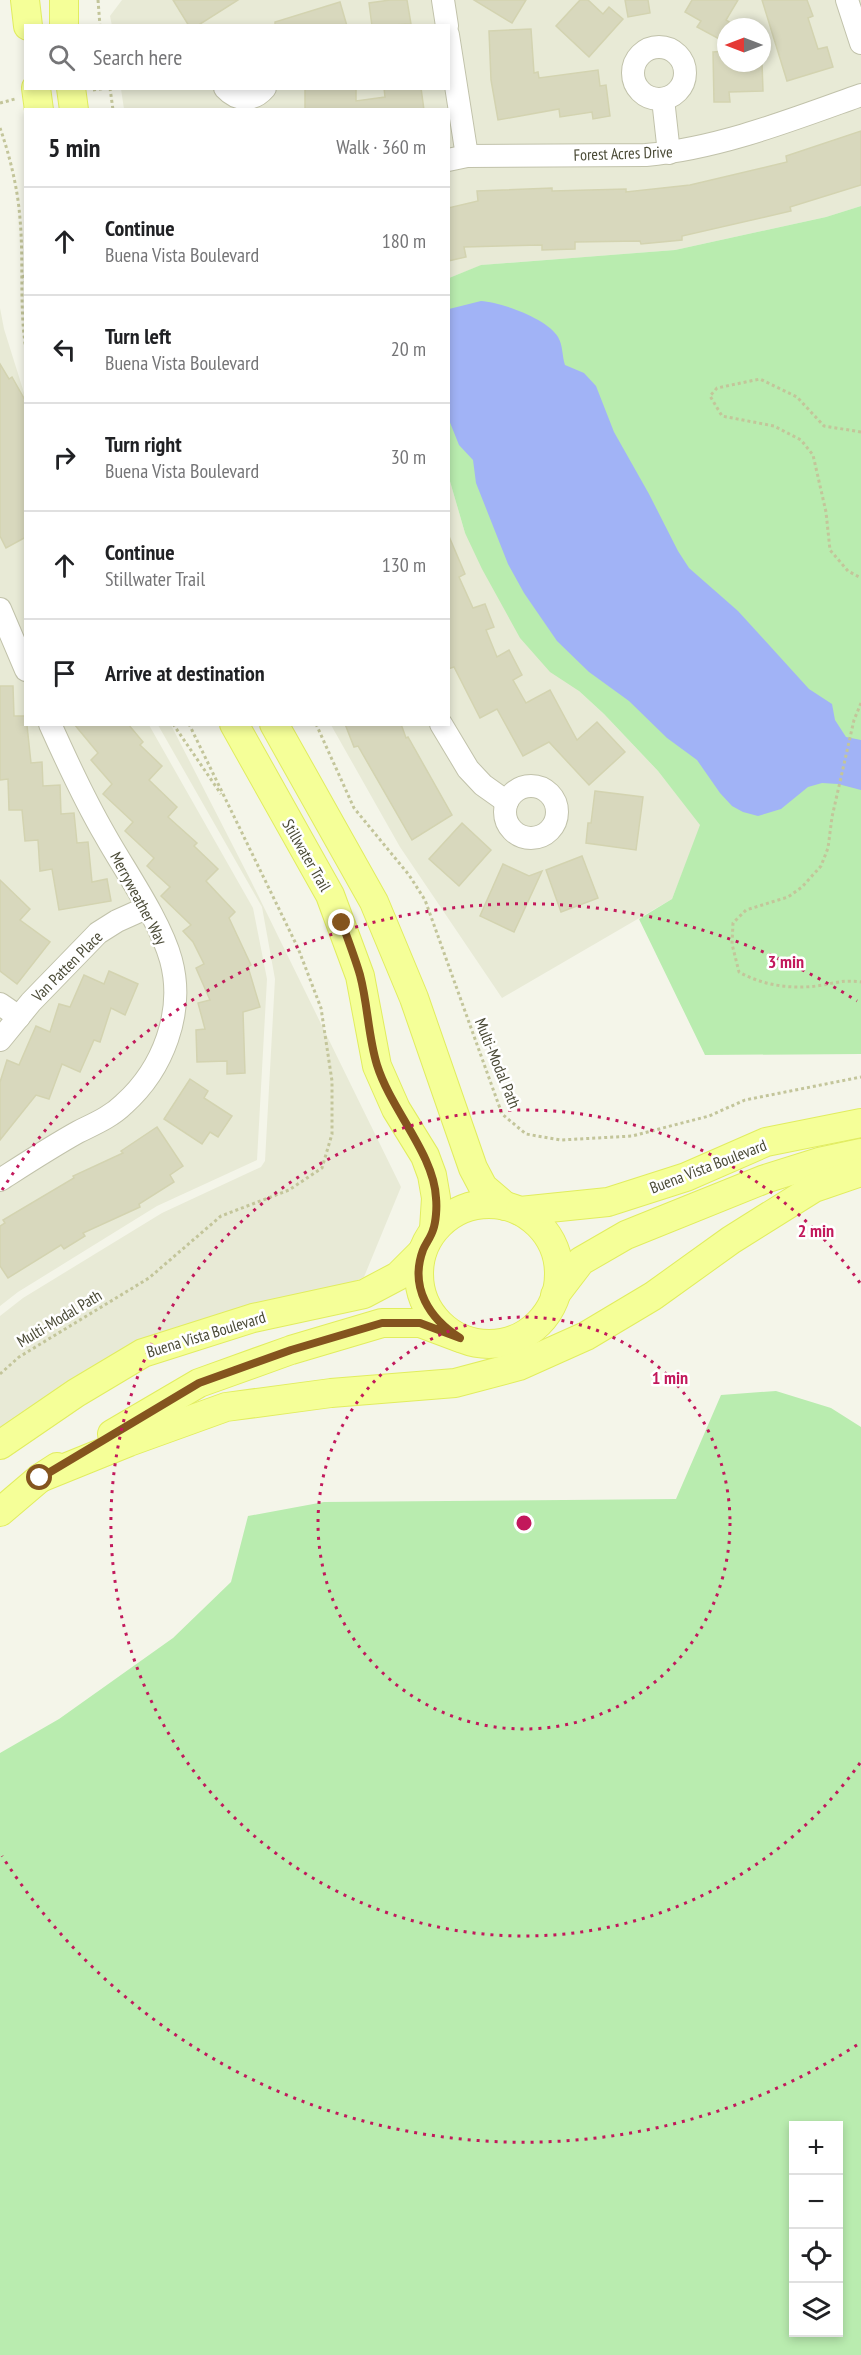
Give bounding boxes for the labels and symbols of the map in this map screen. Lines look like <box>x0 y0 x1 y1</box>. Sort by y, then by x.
north arrow <box>717 18 771 72</box>
street label: Forest Acres Drive <box>573 141 673 165</box>
street label: Stillwater Trail <box>278 815 336 895</box>
street label: Merryweather Way <box>106 848 172 948</box>
route end <box>328 909 354 935</box>
street label: Van Patten Place <box>27 926 107 1006</box>
text: 3 min <box>768 950 804 973</box>
street label: Multi-Modal Path <box>471 1015 525 1111</box>
street label: Buena Vista Boulevard <box>647 1135 769 1197</box>
text: 2 min <box>798 1219 834 1242</box>
street label: Multi-Modal Path <box>13 1285 105 1351</box>
street label: Buena Vista Boulevard <box>144 1306 268 1362</box>
text: 1 min <box>652 1366 688 1389</box>
route start <box>26 1464 52 1490</box>
centre of rings <box>514 1513 534 1533</box>

